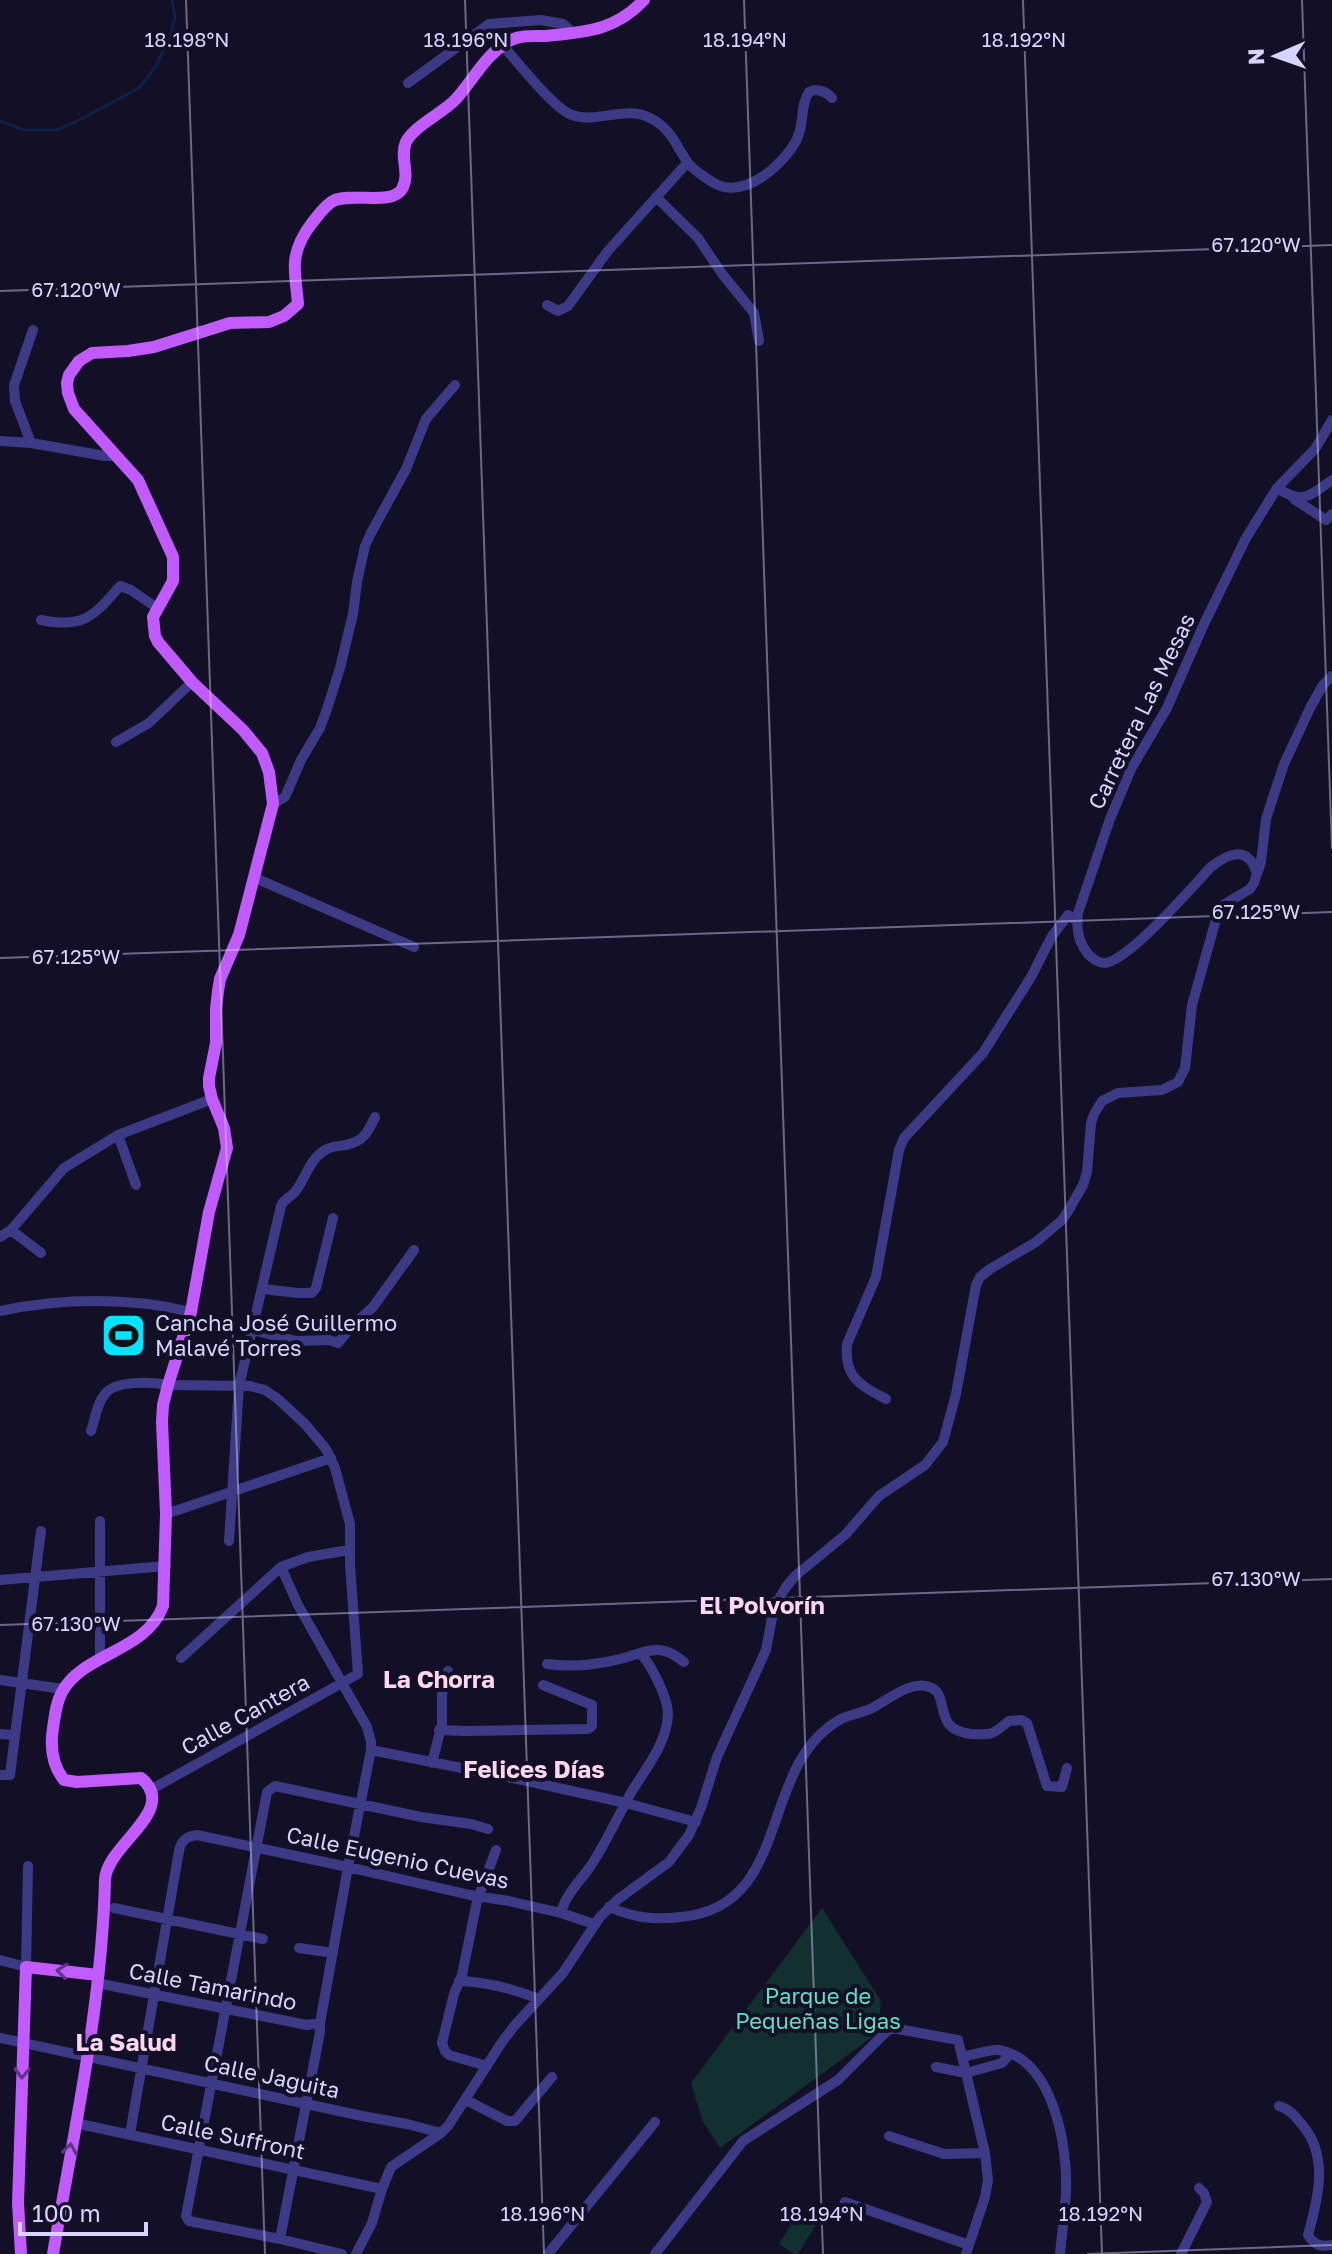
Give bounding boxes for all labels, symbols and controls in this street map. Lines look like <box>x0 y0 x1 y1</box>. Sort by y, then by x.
north arrow <box>1236 16 1316 96</box>
text: 18.198°N <box>145 27 229 51</box>
text: 18.196°N <box>424 27 508 51</box>
text: 18.194°N <box>703 27 787 51</box>
text: 18.192°N <box>982 27 1066 51</box>
text: N <box>1242 48 1269 66</box>
text: 67.120°W <box>1211 232 1301 256</box>
text: 67.120°W <box>31 277 121 301</box>
street label: Carretera Las Mesas <box>1082 609 1200 813</box>
text: 67.125°W <box>1212 899 1300 923</box>
text: 67.125°W <box>32 944 120 968</box>
place label: Cancha José Guillermo Malavé Torres <box>155 1309 397 1361</box>
sports icon: Cancha José Guillermo Malavé Torres <box>100 1311 148 1359</box>
text: 67.130°W <box>1211 1566 1301 1590</box>
district label: El Polvorín <box>699 1590 825 1619</box>
text: 67.130°W <box>31 1611 121 1635</box>
district label: La Chorra <box>383 1664 495 1693</box>
street label: Calle Cantera <box>176 1668 314 1760</box>
district label: Felices Días <box>463 1754 605 1783</box>
street label: Calle Eugenio Cuevas <box>284 1820 512 1894</box>
street label: Calle Tamarindo <box>127 1957 299 2015</box>
one-way arrow <box>55 1962 68 1979</box>
park label: Parque de Pequeñas Ligas <box>735 1982 901 2034</box>
district label: La Salud <box>76 2027 176 2056</box>
street label: Calle Jaguita <box>202 2048 342 2104</box>
one-way arrow <box>14 2067 31 2080</box>
street label: Calle Suffront <box>158 2108 308 2164</box>
one-way arrow <box>61 2143 78 2156</box>
scale bar <box>20 2186 146 2236</box>
text: 100 m <box>32 2198 101 2227</box>
text: 18.196°N <box>501 2201 585 2225</box>
text: 18.194°N <box>780 2201 864 2225</box>
text: 18.192°N <box>1059 2201 1143 2225</box>

